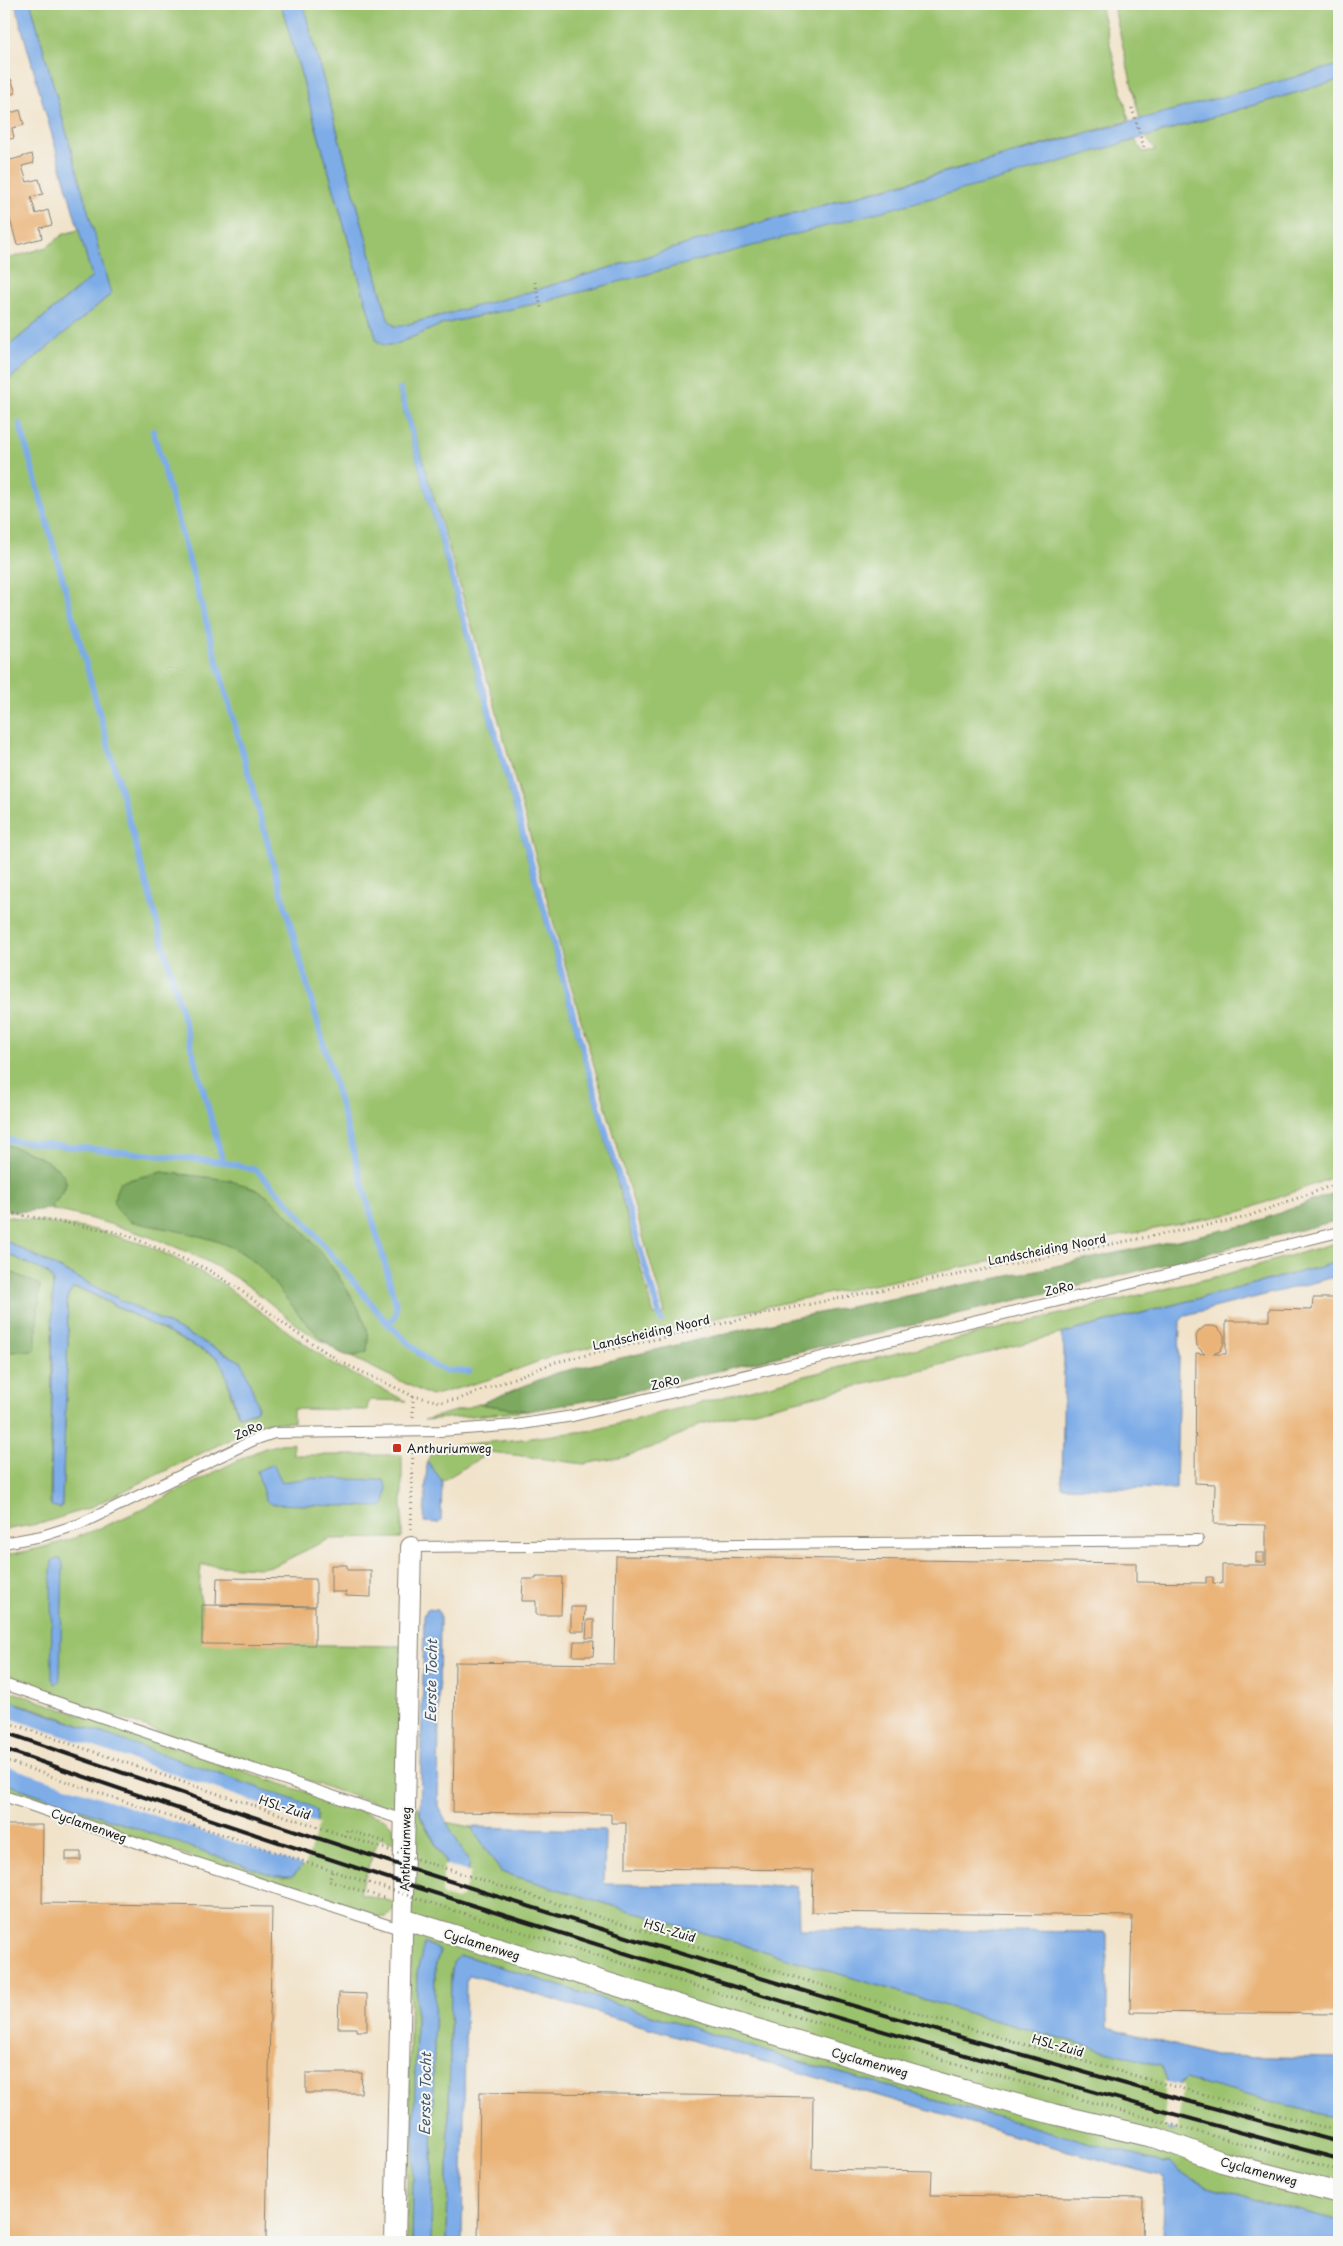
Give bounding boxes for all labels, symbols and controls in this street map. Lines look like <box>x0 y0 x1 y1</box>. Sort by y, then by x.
street label: Landscheiding Noord <box>986 1229 1108 1269</box>
street label: ZoRo <box>1043 1276 1075 1300</box>
street label: Landscheiding Noord <box>590 1310 712 1354</box>
street label: ZoRo <box>649 1370 681 1394</box>
street label: ZoRo <box>231 1416 265 1444</box>
place label: Anthuriumweg <box>407 1439 492 1457</box>
marker: Anthuriumweg <box>391 1442 403 1454</box>
water label: Eerste Tocht <box>420 1637 442 1723</box>
street label: HSL-Zuid <box>257 1790 313 1824</box>
street label: Cyclamenweg <box>49 1804 129 1846</box>
street label: Anthuriumweg <box>395 1806 415 1892</box>
street label: HSL-Zuid <box>642 1914 698 1946</box>
street label: Cyclamenweg <box>441 1924 523 1964</box>
street label: HSL-Zuid <box>1030 2029 1086 2061</box>
street label: Cyclamenweg <box>829 2042 911 2082</box>
water label: Eerste Tocht <box>414 2050 436 2136</box>
street label: Cyclamenweg <box>1218 2152 1300 2190</box>

